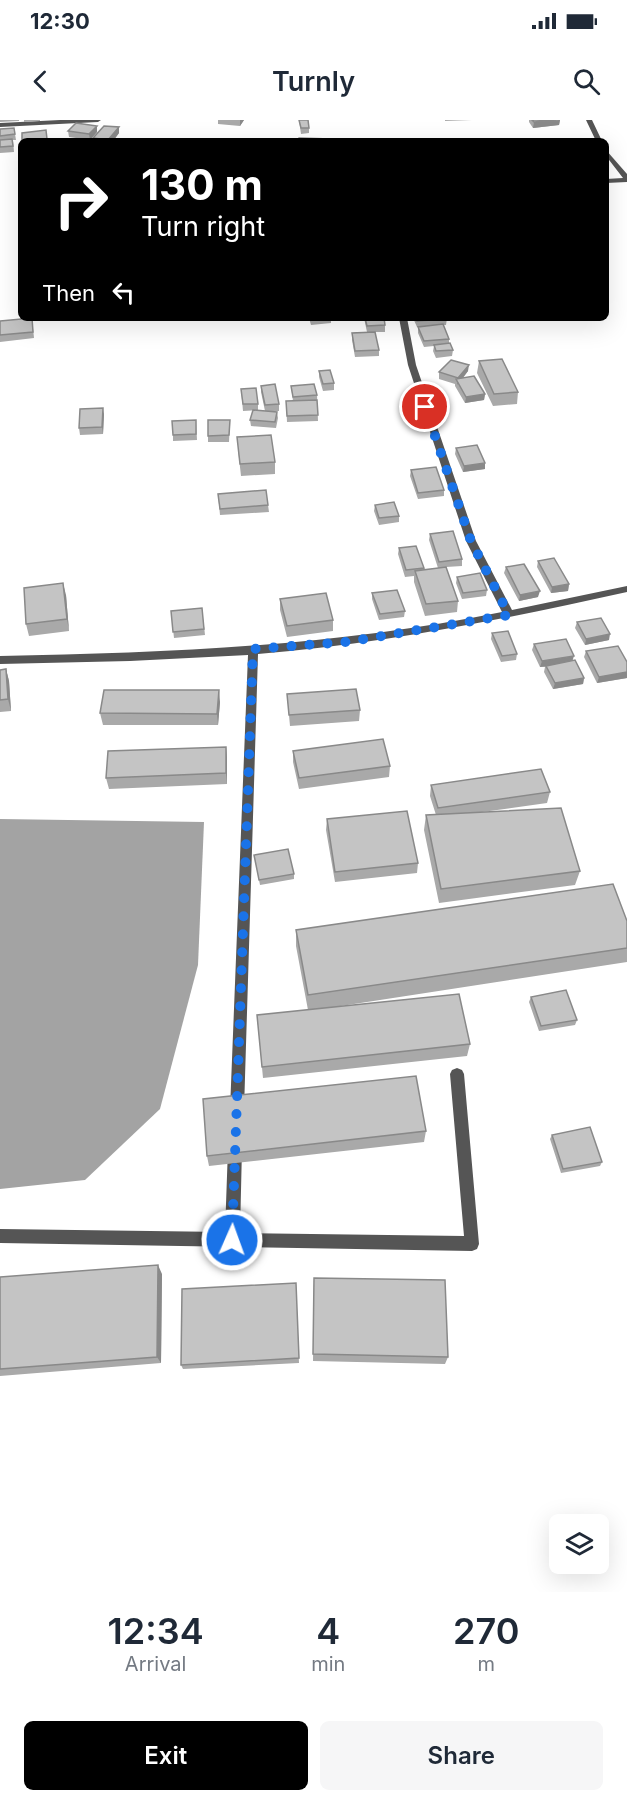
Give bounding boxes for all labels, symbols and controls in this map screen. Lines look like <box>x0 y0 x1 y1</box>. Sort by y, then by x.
text: 12:30 <box>30 8 90 34</box>
icon: back <box>24 65 57 98</box>
text: Turnly <box>272 65 355 98</box>
icon: search <box>570 65 603 98</box>
text: 130 m <box>141 159 263 210</box>
icon: right <box>42 162 120 240</box>
text: Turn right <box>141 210 265 243</box>
icon: left <box>107 276 140 309</box>
text: Then <box>42 280 95 306</box>
pin <box>399 381 450 432</box>
icon: arrive <box>408 390 441 423</box>
position arrow <box>200 1208 264 1272</box>
map controls <box>549 1514 609 1574</box>
button: layers <box>549 1514 609 1574</box>
text: 12:34 <box>108 1609 204 1653</box>
text: 4 <box>316 1609 340 1653</box>
text: 270 <box>453 1609 519 1653</box>
text: Arrival <box>125 1652 186 1676</box>
text: min <box>311 1652 345 1676</box>
text: m <box>477 1652 495 1676</box>
button: Exit <box>24 1721 308 1790</box>
button: Share <box>320 1721 603 1790</box>

